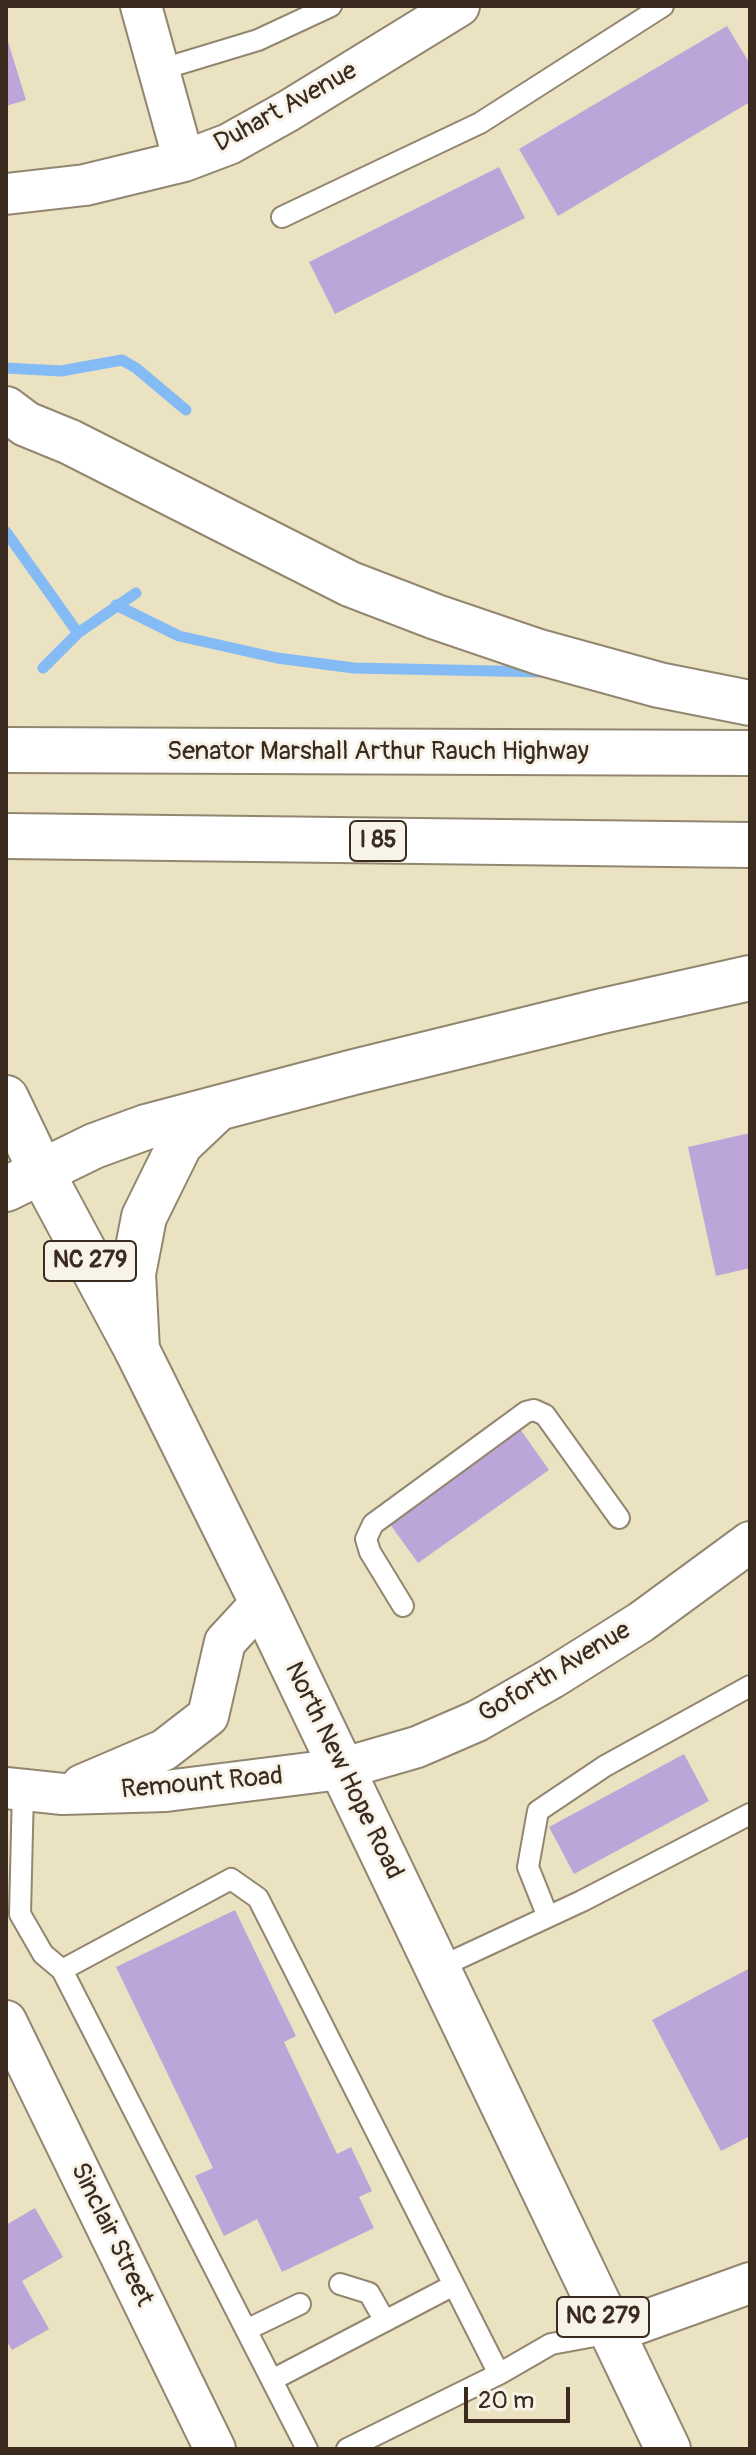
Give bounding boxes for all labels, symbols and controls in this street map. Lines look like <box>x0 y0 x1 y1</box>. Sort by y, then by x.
street label: Duhart Avenue <box>209 56 363 160</box>
street label: Senator Marshall Arthur Rauch Highway <box>167 736 589 768</box>
road number: I 85 <box>350 821 406 861</box>
road number: NC 279 <box>44 1241 136 1281</box>
street label: Goforth Avenue <box>473 1615 637 1731</box>
street label: North New Hope Road <box>277 1657 409 1885</box>
street label: Remount Road <box>120 1761 284 1807</box>
street label: Sinclair Street <box>63 2158 159 2312</box>
road number: NC 279 <box>557 2297 649 2337</box>
scale bar <box>468 2371 574 2421</box>
text: 20 m <box>478 2386 534 2415</box>

